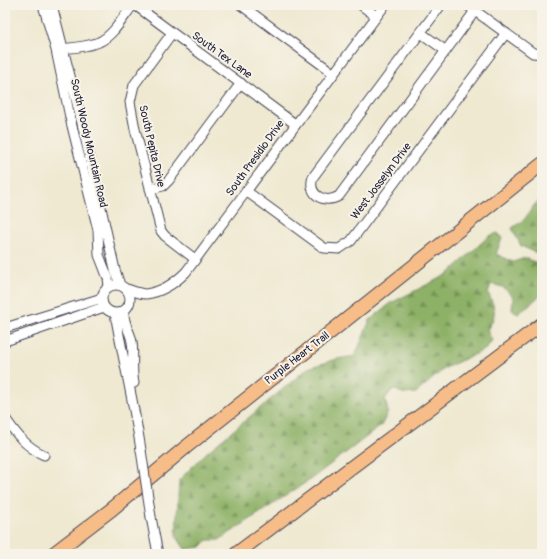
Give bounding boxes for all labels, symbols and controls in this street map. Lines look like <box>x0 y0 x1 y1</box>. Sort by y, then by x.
street label: South Tex Lane <box>189 29 255 82</box>
street label: South Woody Mountain Road <box>68 77 110 209</box>
street label: South Pepita Drive <box>136 104 168 189</box>
street label: South Presidio Drive <box>223 117 287 199</box>
street label: West Josselyn Drive <box>348 140 414 222</box>
street label: Purple Heart Trail <box>262 329 332 387</box>

